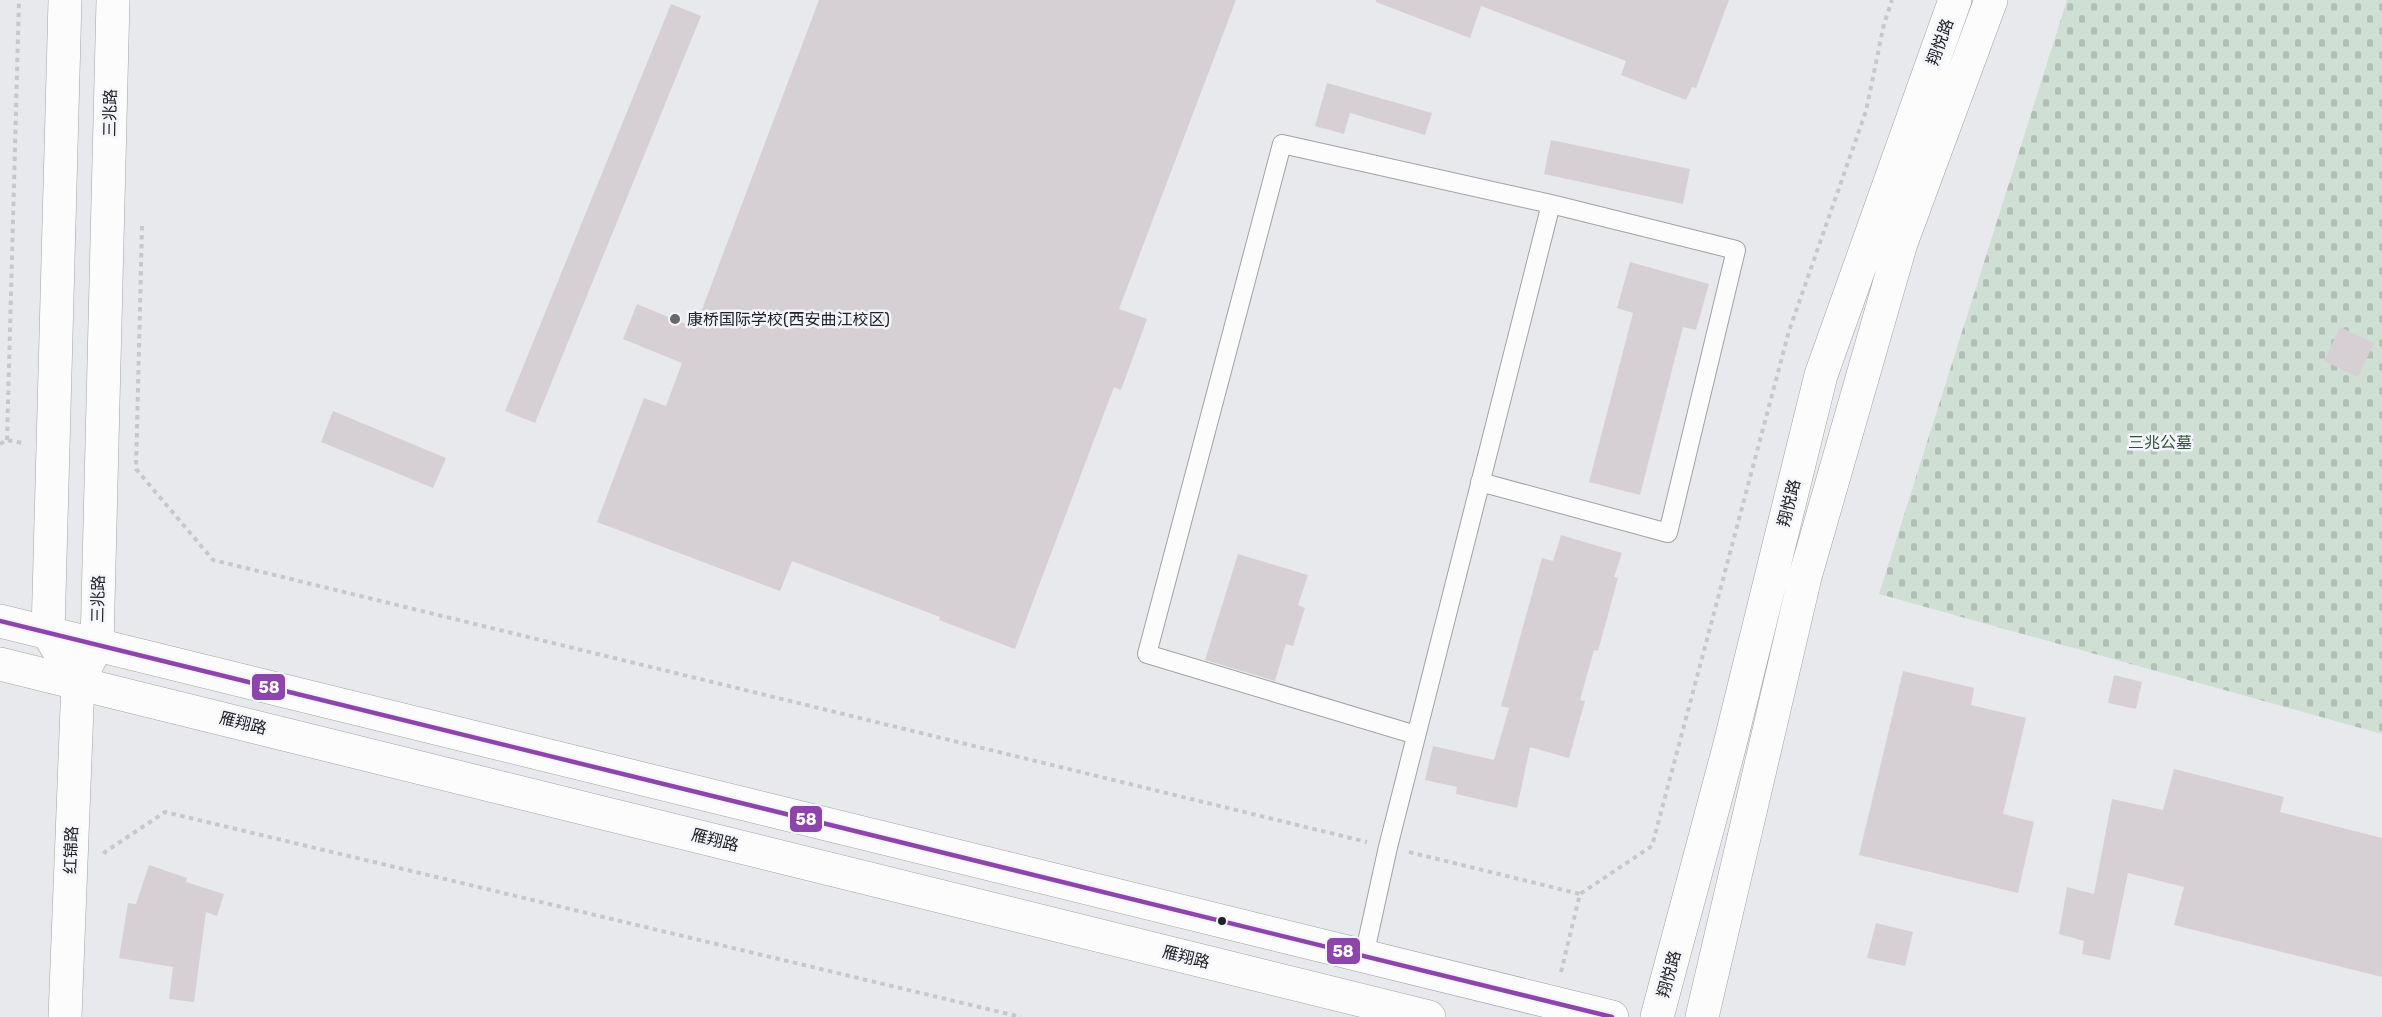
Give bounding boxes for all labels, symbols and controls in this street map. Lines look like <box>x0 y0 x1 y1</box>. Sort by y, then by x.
street label: 翔悦路 <box>1923 16 1957 68</box>
street label: 三兆路 <box>100 89 120 137</box>
place label: 康桥国际学校(西安曲江校区) <box>687 310 890 329</box>
marker: 康桥国际学校(西安曲江校区) <box>668 312 682 326</box>
park label: 三兆公墓 <box>2128 433 2192 452</box>
street label: 翔悦路 <box>1774 477 1804 529</box>
street label: 三兆路 <box>88 575 108 623</box>
line badge: 58 <box>251 673 286 701</box>
text: 58 <box>258 678 280 697</box>
street label: 雁翔路 <box>217 708 269 738</box>
line badge: 58 <box>789 805 823 833</box>
text: 58 <box>795 810 817 829</box>
street label: 雁翔路 <box>689 825 741 855</box>
street label: 红锦路 <box>61 826 81 874</box>
unlabelled marker <box>1216 915 1228 927</box>
line badge: 58 <box>1326 937 1361 965</box>
street label: 雁翔路 <box>1160 942 1212 972</box>
text: 58 <box>1332 942 1354 961</box>
street label: 翔悦路 <box>1654 948 1684 1000</box>

